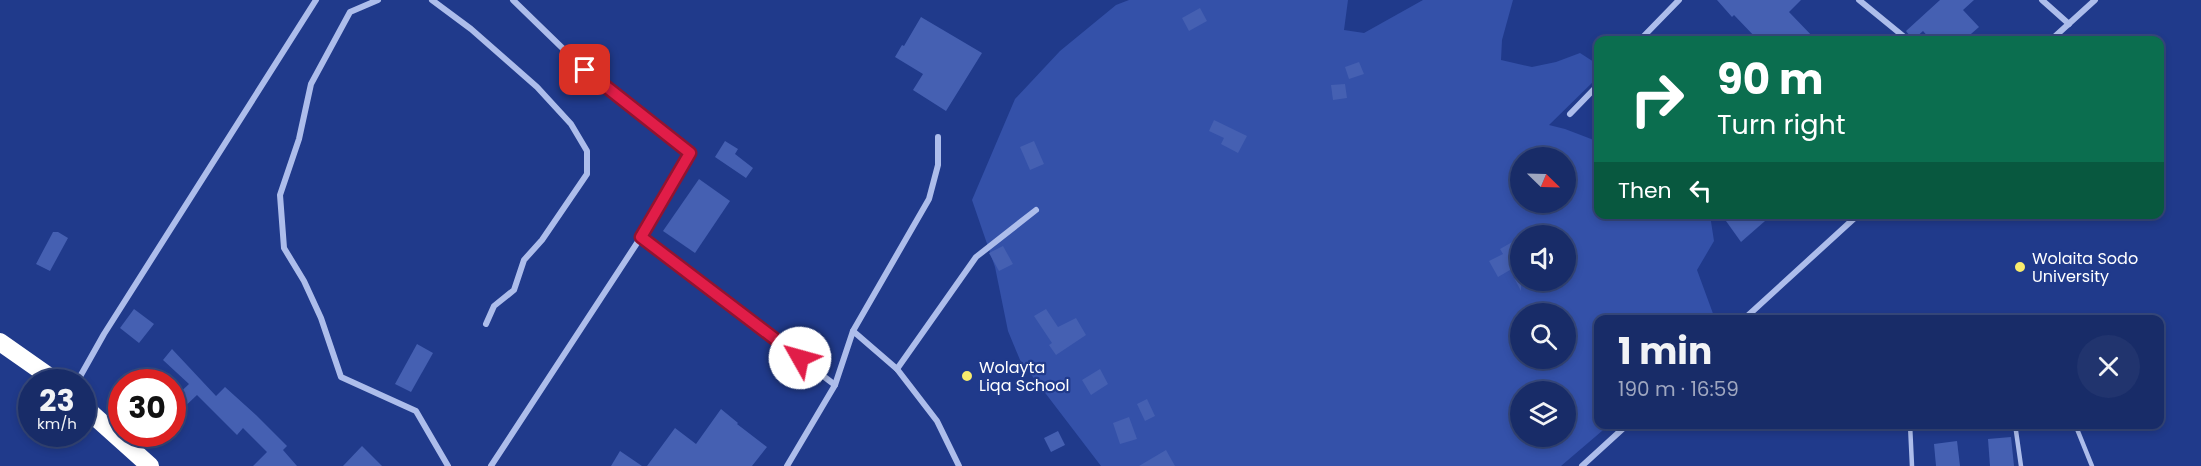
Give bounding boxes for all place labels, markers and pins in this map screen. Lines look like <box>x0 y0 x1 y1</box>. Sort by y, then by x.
pin <box>559 44 610 95</box>
place label: Wolaita Sodo University <box>2032 247 2138 288</box>
marker: Wolaita Sodo University <box>2013 260 2027 274</box>
place label: Wolayta Liqa School <box>979 356 1070 397</box>
marker: Wolayta Liqa School <box>960 369 974 383</box>

